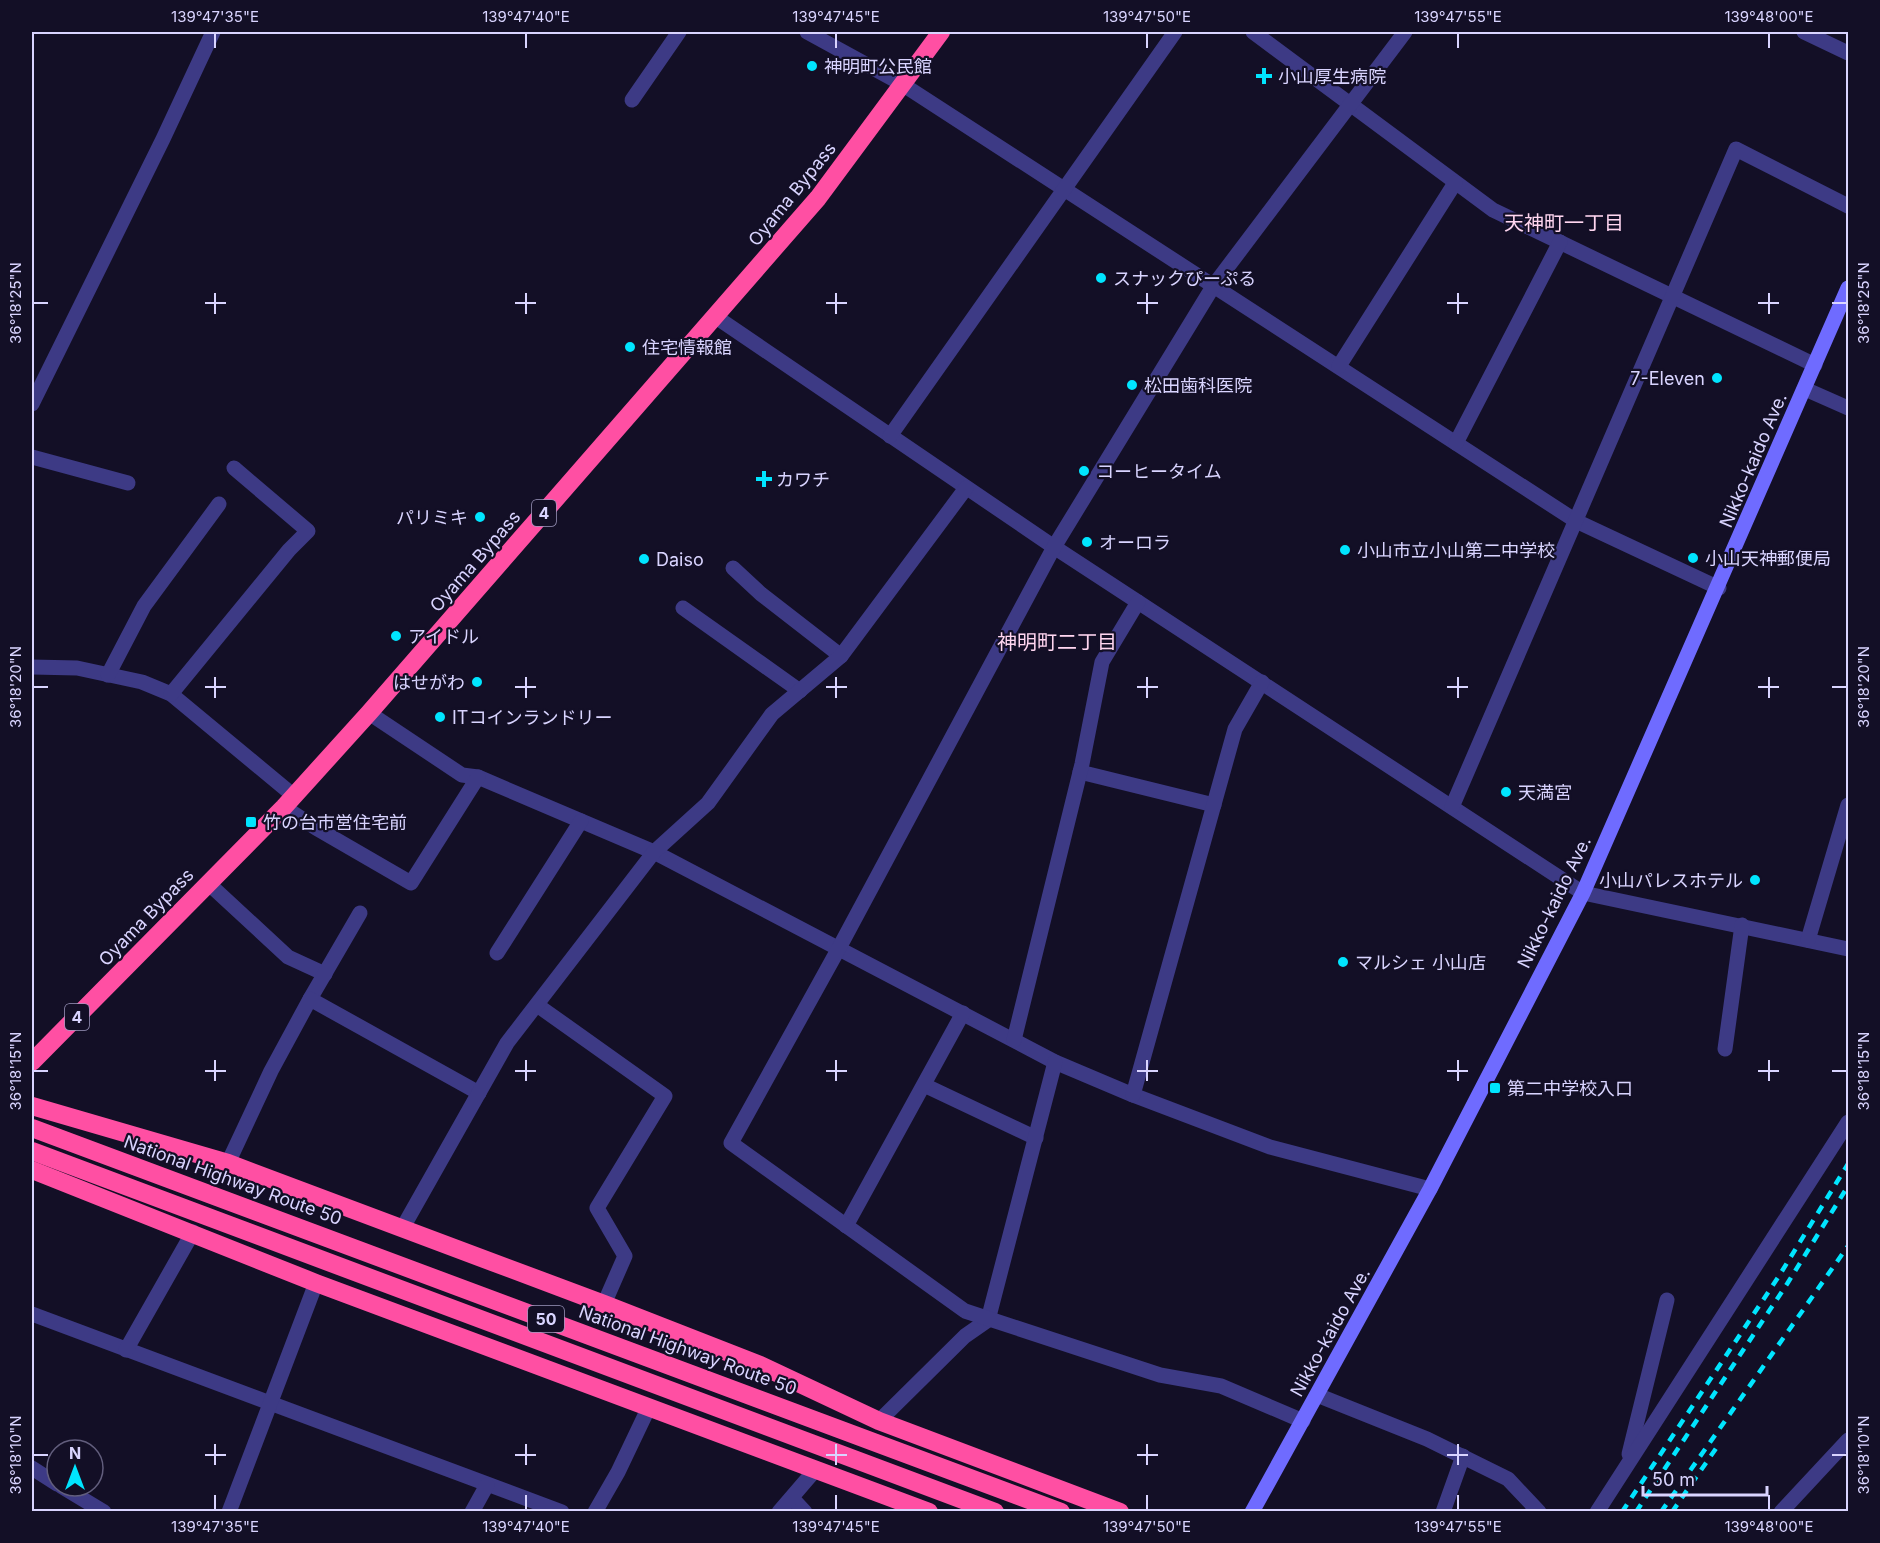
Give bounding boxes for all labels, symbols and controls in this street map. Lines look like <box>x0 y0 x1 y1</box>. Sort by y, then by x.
text: 139°47'35"E <box>171 7 259 26</box>
text: 139°47'40"E <box>482 7 570 26</box>
text: 139°47'45"E <box>792 7 880 26</box>
text: 139°47'50"E <box>1103 7 1191 26</box>
text: 139°47'55"E <box>1414 7 1502 26</box>
text: 139°48'00"E <box>1724 7 1814 26</box>
place label: 神明町公民館 <box>824 56 932 77</box>
marker: 神明町公民館 <box>805 59 819 73</box>
place label: 小山厚生病院 <box>1278 66 1386 87</box>
marker: 小山厚生病院 <box>1255 67 1273 85</box>
street label: Oyama Bypass <box>744 138 840 250</box>
district label: 天神町一丁目 <box>1504 211 1624 235</box>
text: 36°18'25"N <box>6 262 25 344</box>
text: 36°18'25"N <box>1854 262 1873 344</box>
place label: スナックぴーぷる <box>1113 268 1256 289</box>
marker: スナックぴーぷる <box>1094 271 1108 285</box>
place label: 住宅情報館 <box>642 337 732 358</box>
marker: 住宅情報館 <box>623 340 637 354</box>
place label: 7-Eleven <box>1630 368 1705 389</box>
marker: 7-Eleven <box>1710 371 1724 385</box>
place label: 松田歯科医院 <box>1144 375 1252 396</box>
marker: 松田歯科医院 <box>1125 378 1139 392</box>
street label: Nikko-kaido Ave. <box>1715 390 1791 530</box>
place label: コーヒータイム <box>1096 461 1222 482</box>
marker: コーヒータイム <box>1077 464 1091 478</box>
place label: カワチ <box>776 469 830 490</box>
marker: カワチ <box>757 472 771 486</box>
road number: 4 <box>532 500 556 526</box>
street label: Oyama Bypass <box>425 506 525 616</box>
place label: パリミキ <box>396 507 468 528</box>
marker: パリミキ <box>473 510 487 524</box>
place label: オーロラ <box>1099 532 1171 553</box>
marker: オーロラ <box>1080 535 1094 549</box>
place label: 小山市立小山第二中学校 <box>1357 540 1555 561</box>
marker: 小山市立小山第二中学校 <box>1338 543 1352 557</box>
place label: 小山天神郵便局 <box>1705 548 1831 569</box>
place label: Daiso <box>656 549 704 570</box>
marker: 小山天神郵便局 <box>1686 551 1700 565</box>
marker: Daiso <box>637 552 651 566</box>
place label: アイドル <box>408 626 479 647</box>
marker: アイドル <box>389 629 403 643</box>
district label: 神明町二丁目 <box>997 630 1117 654</box>
text: 36°18'20"N <box>6 646 25 728</box>
text: 36°18'20"N <box>1854 646 1873 728</box>
place label: はせがわ <box>393 672 465 693</box>
marker: はせがわ <box>470 675 484 689</box>
place label: ITコインランドリー <box>452 707 612 728</box>
marker: ITコインランドリー <box>433 710 447 724</box>
place label: 天満宮 <box>1518 782 1572 803</box>
marker: 天満宮 <box>1499 785 1513 799</box>
place label: 竹の台市営住宅前 <box>263 812 407 833</box>
marker: 竹の台市営住宅前 <box>244 815 258 829</box>
street label: Nikko-kaido Ave. <box>1513 833 1595 971</box>
street label: Oyama Bypass <box>94 864 198 970</box>
place label: 小山パレスホテル <box>1599 870 1743 891</box>
marker: 小山パレスホテル <box>1748 873 1762 887</box>
place label: マルシェ 小山店 <box>1355 952 1486 973</box>
marker: マルシェ 小山店 <box>1336 955 1350 969</box>
road number: 4 <box>65 1004 89 1030</box>
text: 36°18'15"N <box>6 1032 25 1110</box>
text: 36°18'15"N <box>1854 1032 1873 1110</box>
place label: 第二中学校入口 <box>1507 1078 1633 1099</box>
marker: 第二中学校入口 <box>1488 1081 1502 1095</box>
street label: National Highway Route 50 <box>121 1131 345 1229</box>
street label: Nikko-kaido Ave. <box>1286 1264 1374 1400</box>
street label: National Highway Route 50 <box>576 1301 800 1399</box>
road number: 50 <box>528 1306 564 1332</box>
text: 36°18'10"N <box>6 1415 25 1495</box>
text: 36°18'10"N <box>1854 1415 1873 1495</box>
north arrow <box>45 1438 105 1498</box>
text: N <box>69 1443 81 1463</box>
scale bar <box>1643 1459 1768 1497</box>
text: 50 m <box>1652 1469 1695 1490</box>
text: 139°47'35"E <box>171 1517 259 1536</box>
text: 139°47'40"E <box>482 1517 570 1536</box>
text: 139°47'45"E <box>792 1517 880 1536</box>
text: 139°47'50"E <box>1103 1517 1191 1536</box>
text: 139°47'55"E <box>1414 1517 1502 1536</box>
text: 139°48'00"E <box>1724 1517 1814 1536</box>

